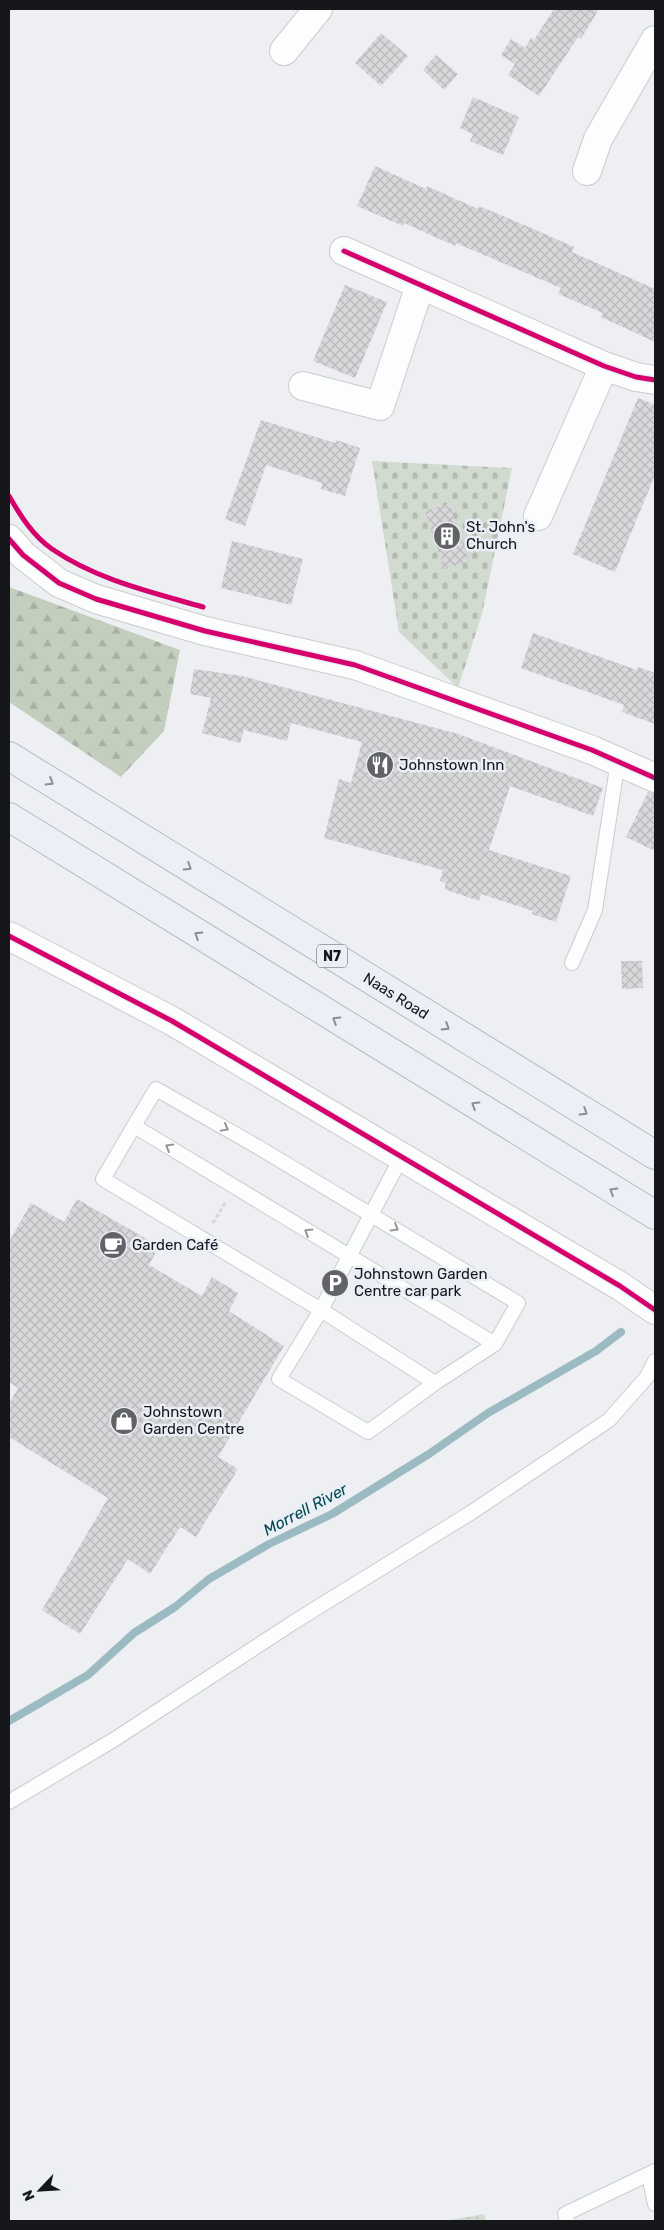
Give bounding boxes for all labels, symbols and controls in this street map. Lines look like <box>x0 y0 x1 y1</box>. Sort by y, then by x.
place label: St. John's Church <box>466 518 536 553</box>
building icon: St. John's Church <box>432 521 462 551</box>
restaurant icon: Johnstown Inn <box>365 750 395 780</box>
place label: Johnstown Inn <box>399 756 504 774</box>
one-way arrow <box>45 776 54 785</box>
one-way arrow <box>183 861 192 871</box>
one-way arrow <box>195 931 204 941</box>
road number: N7 <box>317 944 347 968</box>
street label: Naas Road <box>360 969 432 1023</box>
one-way arrow <box>333 1017 342 1026</box>
one-way arrow <box>440 1020 449 1030</box>
one-way arrow <box>471 1102 480 1112</box>
one-way arrow <box>578 1106 587 1115</box>
one-way arrow <box>220 1122 229 1132</box>
one-way arrow <box>166 1143 175 1153</box>
one-way arrow <box>609 1187 618 1197</box>
one-way arrow <box>390 1222 399 1232</box>
one-way arrow <box>304 1228 313 1238</box>
cafe icon: Garden Café <box>98 1230 128 1260</box>
place label: Garden Café <box>132 1236 218 1254</box>
place label: Johnstown Garden Centre car park <box>354 1265 488 1300</box>
parking icon: Johnstown Garden Centre car park <box>320 1268 350 1298</box>
place label: Johnstown Garden Centre <box>143 1403 244 1438</box>
shop icon: Johnstown Garden Centre <box>109 1406 139 1436</box>
water label: Morrell River <box>260 1479 351 1540</box>
north arrow <box>15 2165 65 2215</box>
text: N <box>19 2187 39 2203</box>

